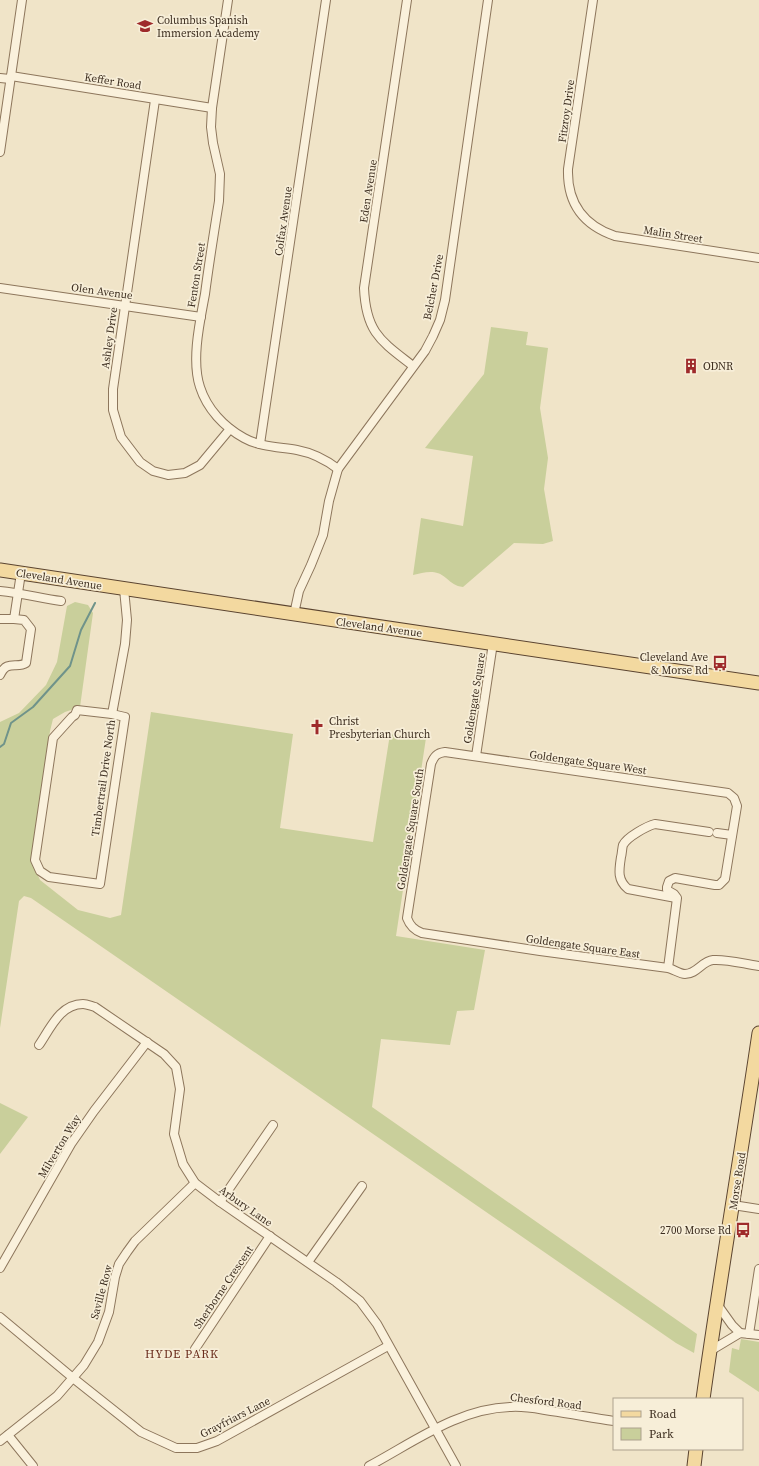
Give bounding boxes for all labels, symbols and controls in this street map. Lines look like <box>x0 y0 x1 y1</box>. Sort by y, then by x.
place label: Columbus Spanish Immersion Academy <box>157 13 260 41</box>
school or university icon: Columbus Spanish Immersion Academy <box>136 17 154 35</box>
street label: Keffer Road <box>83 70 143 94</box>
street label: Fitzroy Drive <box>555 78 578 143</box>
street label: Eden Avenue <box>356 158 381 224</box>
street label: Colfax Avenue <box>271 185 296 257</box>
street label: Malin Street <box>642 222 704 247</box>
street label: Fenton Street <box>184 241 209 309</box>
street label: Belcher Drive <box>420 252 447 321</box>
street label: Olen Avenue <box>70 280 134 303</box>
street label: Ashley Drive <box>98 306 121 370</box>
building icon: ODNR <box>682 357 700 375</box>
place label: ODNR <box>703 359 733 374</box>
street label: Cleveland Avenue <box>15 565 103 594</box>
street label: Cleveland Avenue <box>335 614 423 641</box>
place label: Cleveland Ave & Morse Rd <box>640 650 709 678</box>
street label: Goldengate Square <box>460 651 489 745</box>
bus stop icon: Cleveland Ave & Morse Rd <box>711 654 729 672</box>
place label: Christ Presbyterian Church <box>329 714 431 742</box>
street label: Timbertrail Drive North <box>88 718 119 837</box>
church icon: Christ Presbyterian Church <box>308 718 326 736</box>
street label: Goldengate Square West <box>528 747 648 778</box>
street label: Goldengate Square South <box>393 767 428 891</box>
street label: Goldengate Square East <box>525 931 641 962</box>
street label: Milverton Way <box>35 1111 84 1181</box>
street label: Morse Road <box>726 1150 750 1211</box>
street label: Arbury Lane <box>216 1183 276 1231</box>
bus stop icon: 2700 Morse Rd <box>734 1221 752 1239</box>
place label: 2700 Morse Rd <box>660 1223 732 1238</box>
street label: Sherborne Crescent <box>190 1242 257 1332</box>
street label: Saville Row <box>87 1263 116 1321</box>
district label: HYDE PARK <box>145 1346 219 1362</box>
street label: Chesford Road <box>509 1390 583 1413</box>
street label: Grayfriars Lane <box>198 1393 273 1442</box>
legend <box>613 1398 743 1450</box>
text: Road <box>649 1406 676 1422</box>
text: Park <box>649 1426 674 1442</box>

